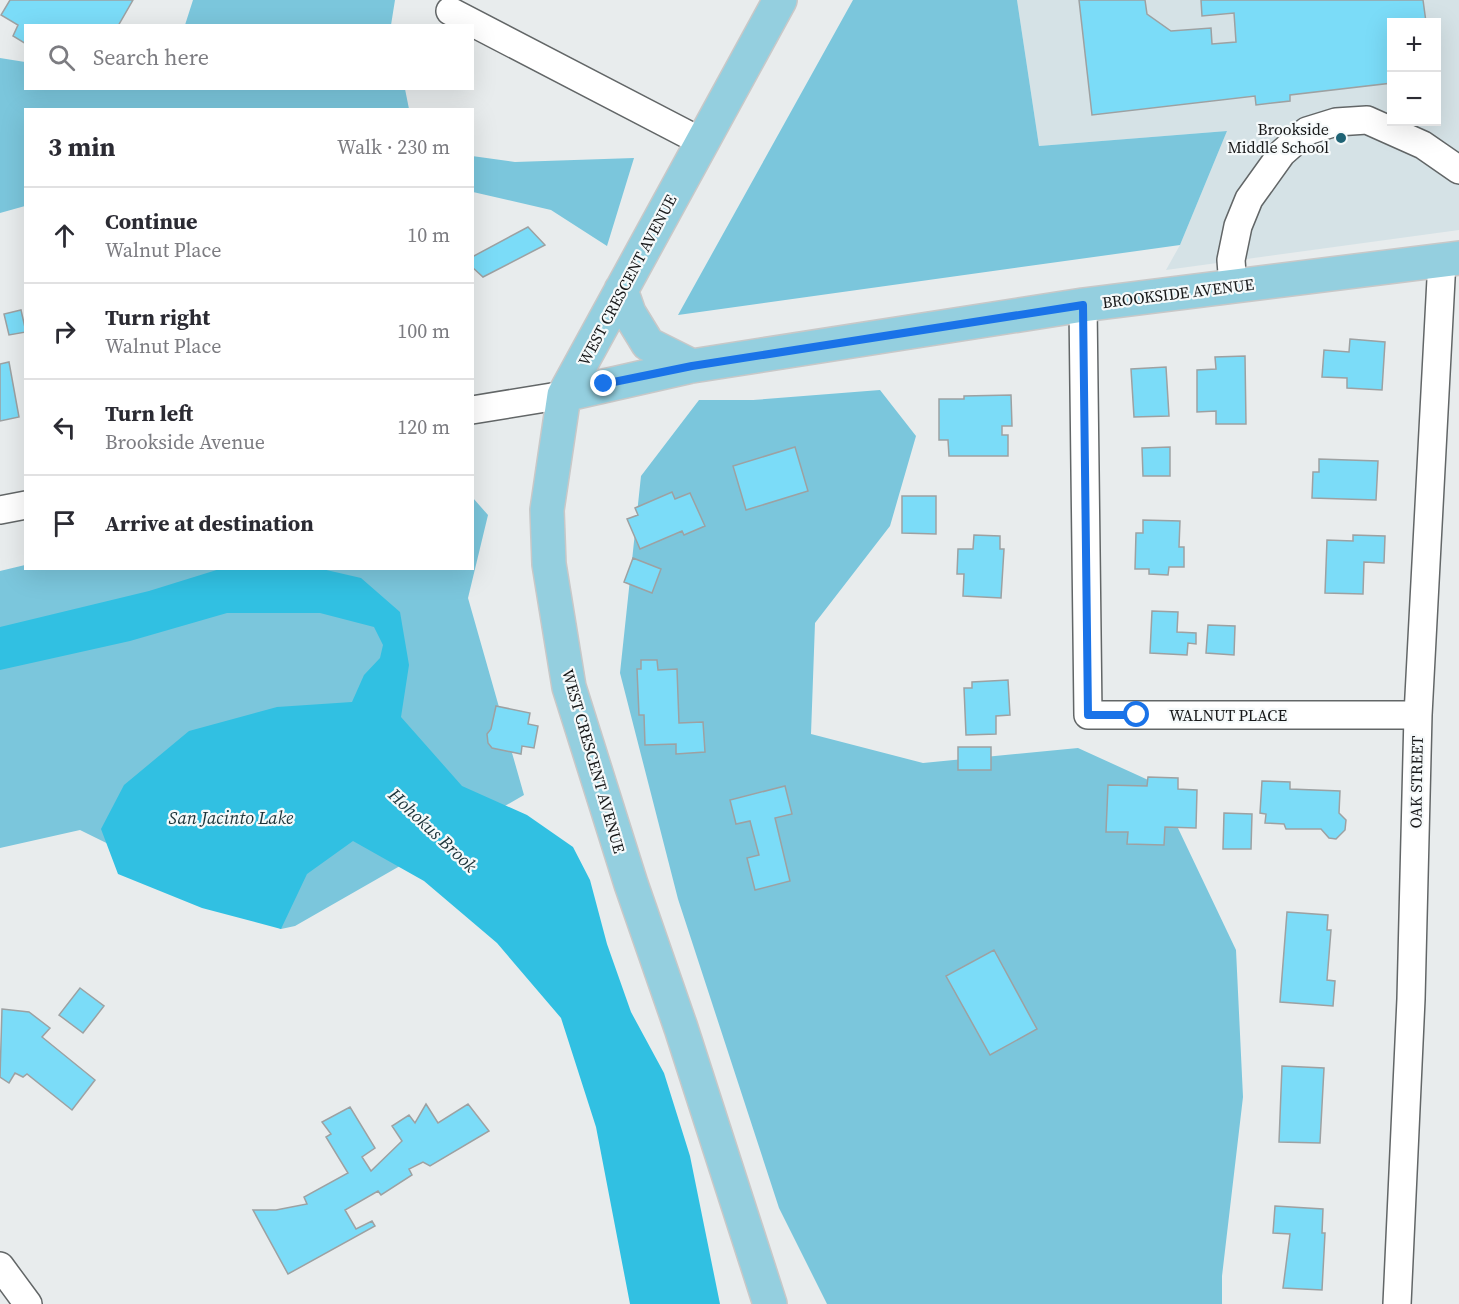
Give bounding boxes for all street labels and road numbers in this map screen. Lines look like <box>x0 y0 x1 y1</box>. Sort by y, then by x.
street label: WEST CRESCENT AVENUE <box>572 190 682 369</box>
street label: BROOKSIDE AVENUE <box>1101 273 1256 313</box>
street label: WEST CRESCENT AVENUE <box>557 666 631 856</box>
street label: WALNUT PLACE <box>1169 704 1287 726</box>
street label: OAK STREET <box>1404 735 1428 828</box>

